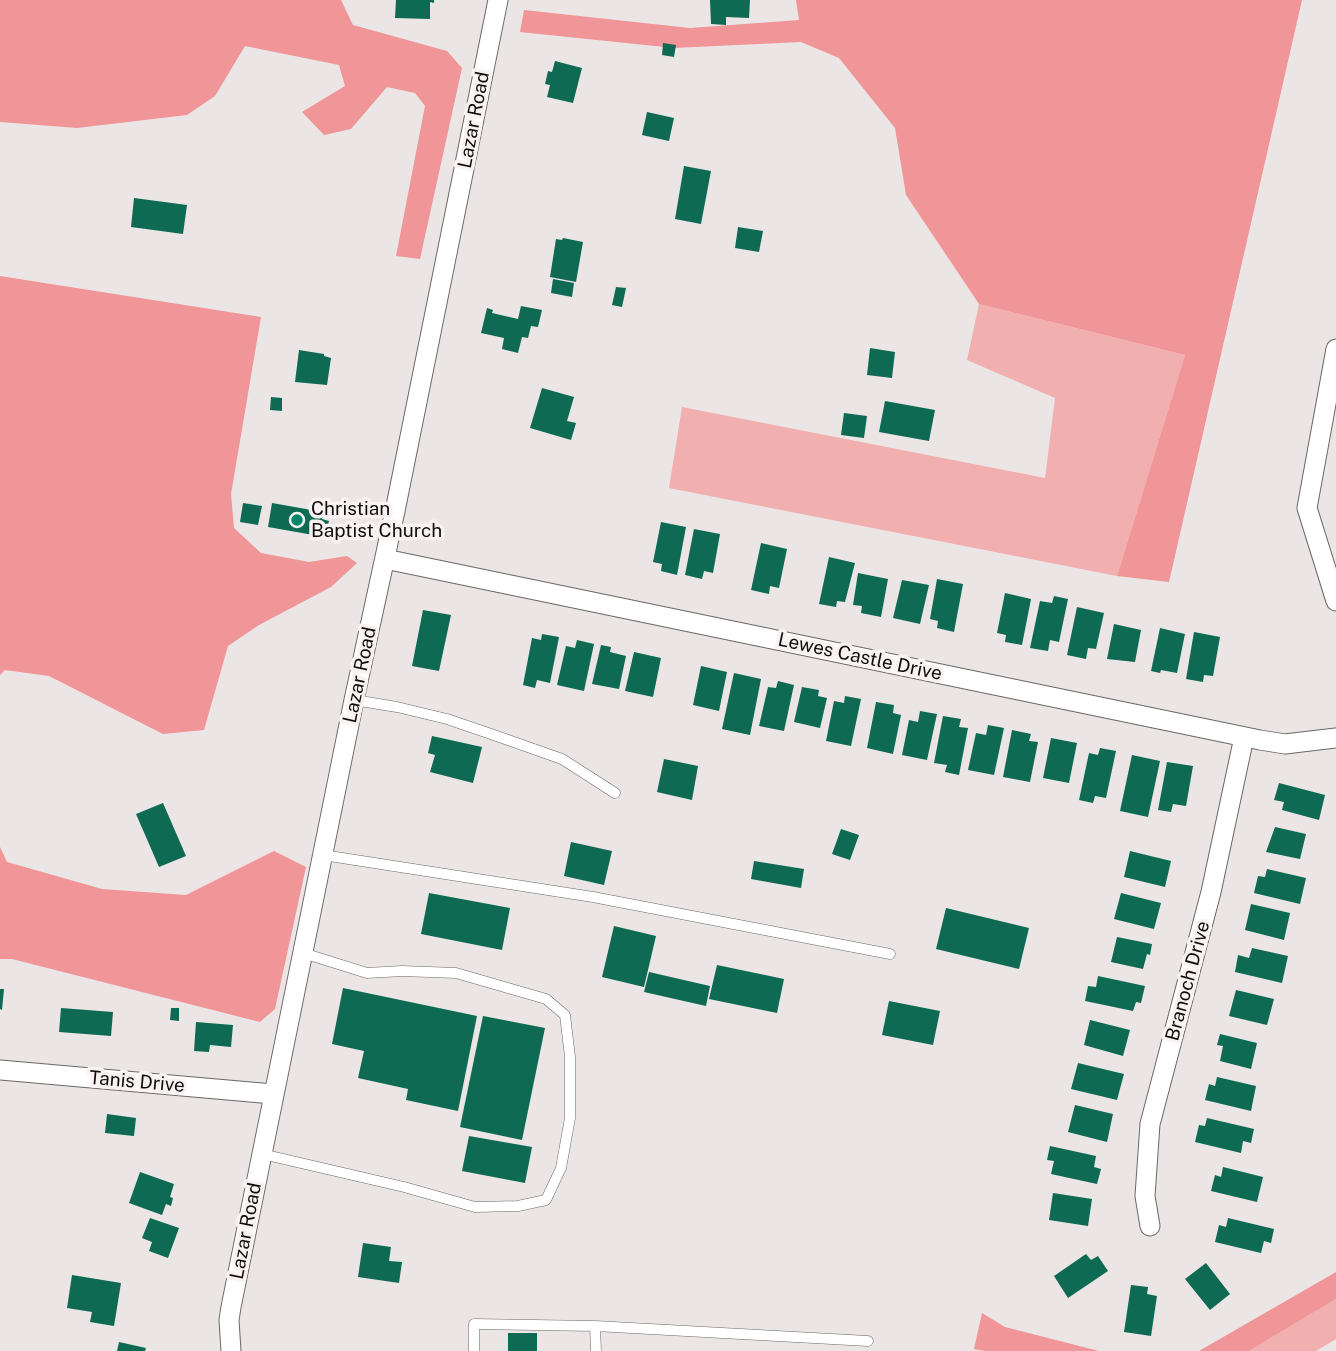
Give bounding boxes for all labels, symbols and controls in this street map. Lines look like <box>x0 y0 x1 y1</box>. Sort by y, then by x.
street label: Lazar Road <box>453 70 495 170</box>
place label: Christian Baptist Church <box>311 498 442 542</box>
marker: Christian Baptist Church <box>289 512 305 528</box>
street label: Lazar Road <box>339 625 381 725</box>
street label: Lewes Castle Drive <box>776 628 944 686</box>
street label: Branoch Drive <box>1161 919 1215 1043</box>
street label: Tanis Drive <box>88 1066 186 1098</box>
street label: Lazar Road <box>225 1181 267 1281</box>

